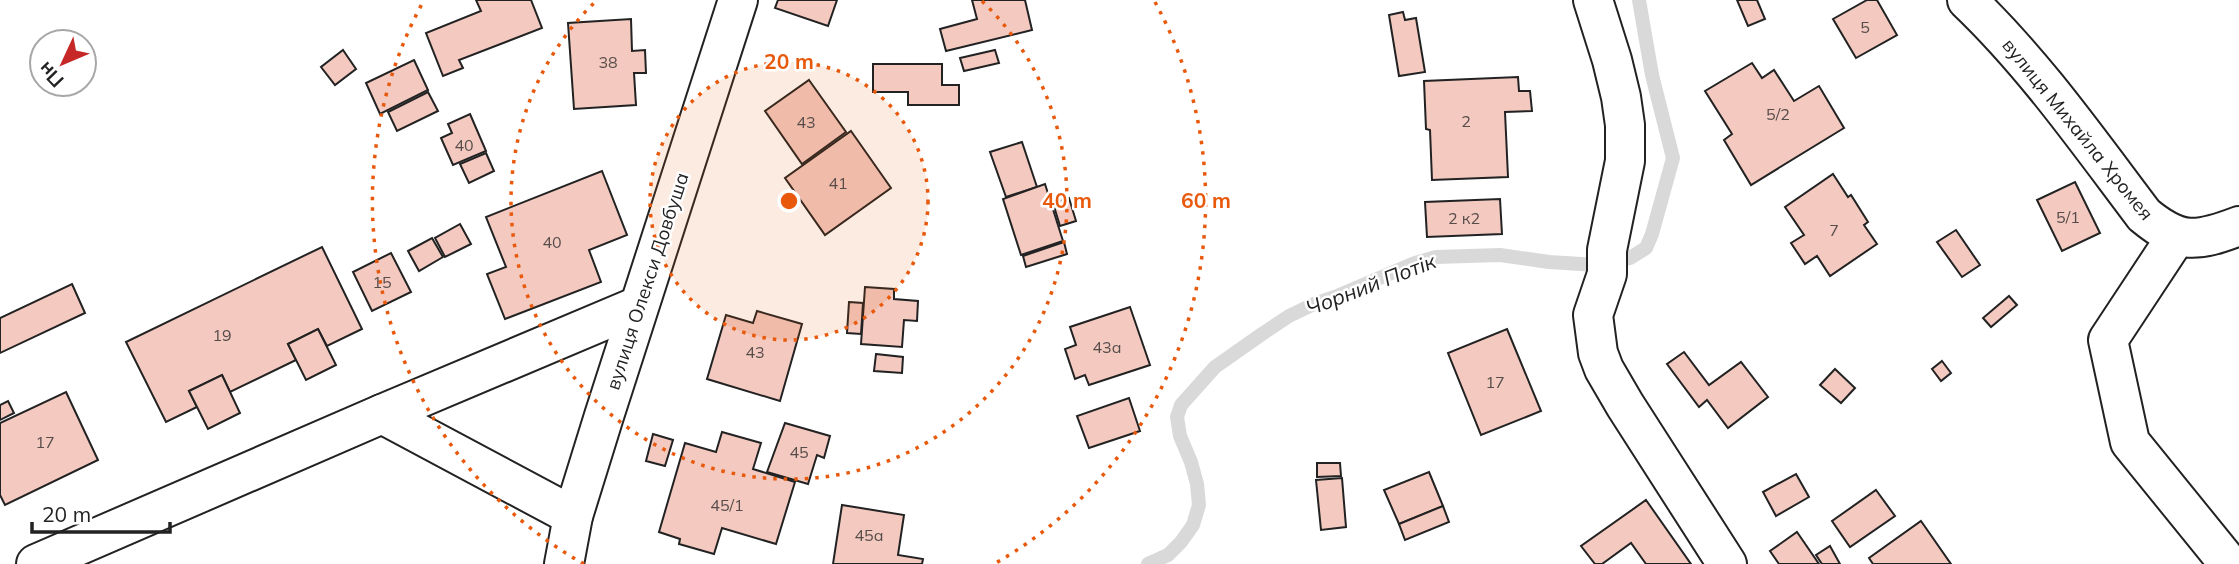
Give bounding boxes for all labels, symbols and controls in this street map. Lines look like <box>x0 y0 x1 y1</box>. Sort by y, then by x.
house number: 5 <box>1860 17 1870 37</box>
north arrow <box>28 28 98 98</box>
street label: вулиця Михайла Хромея <box>1997 33 2159 225</box>
text: 20 m <box>764 48 814 74</box>
house number: 38 <box>598 52 618 72</box>
text: Пн <box>33 57 69 93</box>
house number: 5/2 <box>1766 104 1790 124</box>
house number: 2 <box>1461 111 1471 131</box>
house number: 43 <box>796 112 816 132</box>
house number: 40 <box>454 135 474 155</box>
street label: вулиця Олекси Довбуша <box>600 169 694 393</box>
house number: 41 <box>828 173 848 193</box>
text: 40 m <box>1042 187 1092 213</box>
text: 60 m <box>1181 187 1231 213</box>
centre of rings <box>777 189 801 213</box>
house number: 5/1 <box>2056 207 2080 227</box>
house number: 2 к2 <box>1448 208 1480 228</box>
house number: 7 <box>1829 220 1839 240</box>
house number: 40 <box>542 232 562 252</box>
water label: Чорний Потік <box>1302 247 1440 321</box>
house number: 15 <box>372 272 392 292</box>
house number: 19 <box>212 325 232 345</box>
house number: 43а <box>1093 337 1121 357</box>
house number: 43 <box>745 342 765 362</box>
house number: 17 <box>1485 372 1505 392</box>
house number: 17 <box>35 432 55 452</box>
house number: 45 <box>789 442 809 462</box>
scale bar <box>32 490 170 534</box>
house number: 45/1 <box>710 495 744 515</box>
text: 20 m <box>42 501 91 527</box>
house number: 45а <box>855 525 883 545</box>

